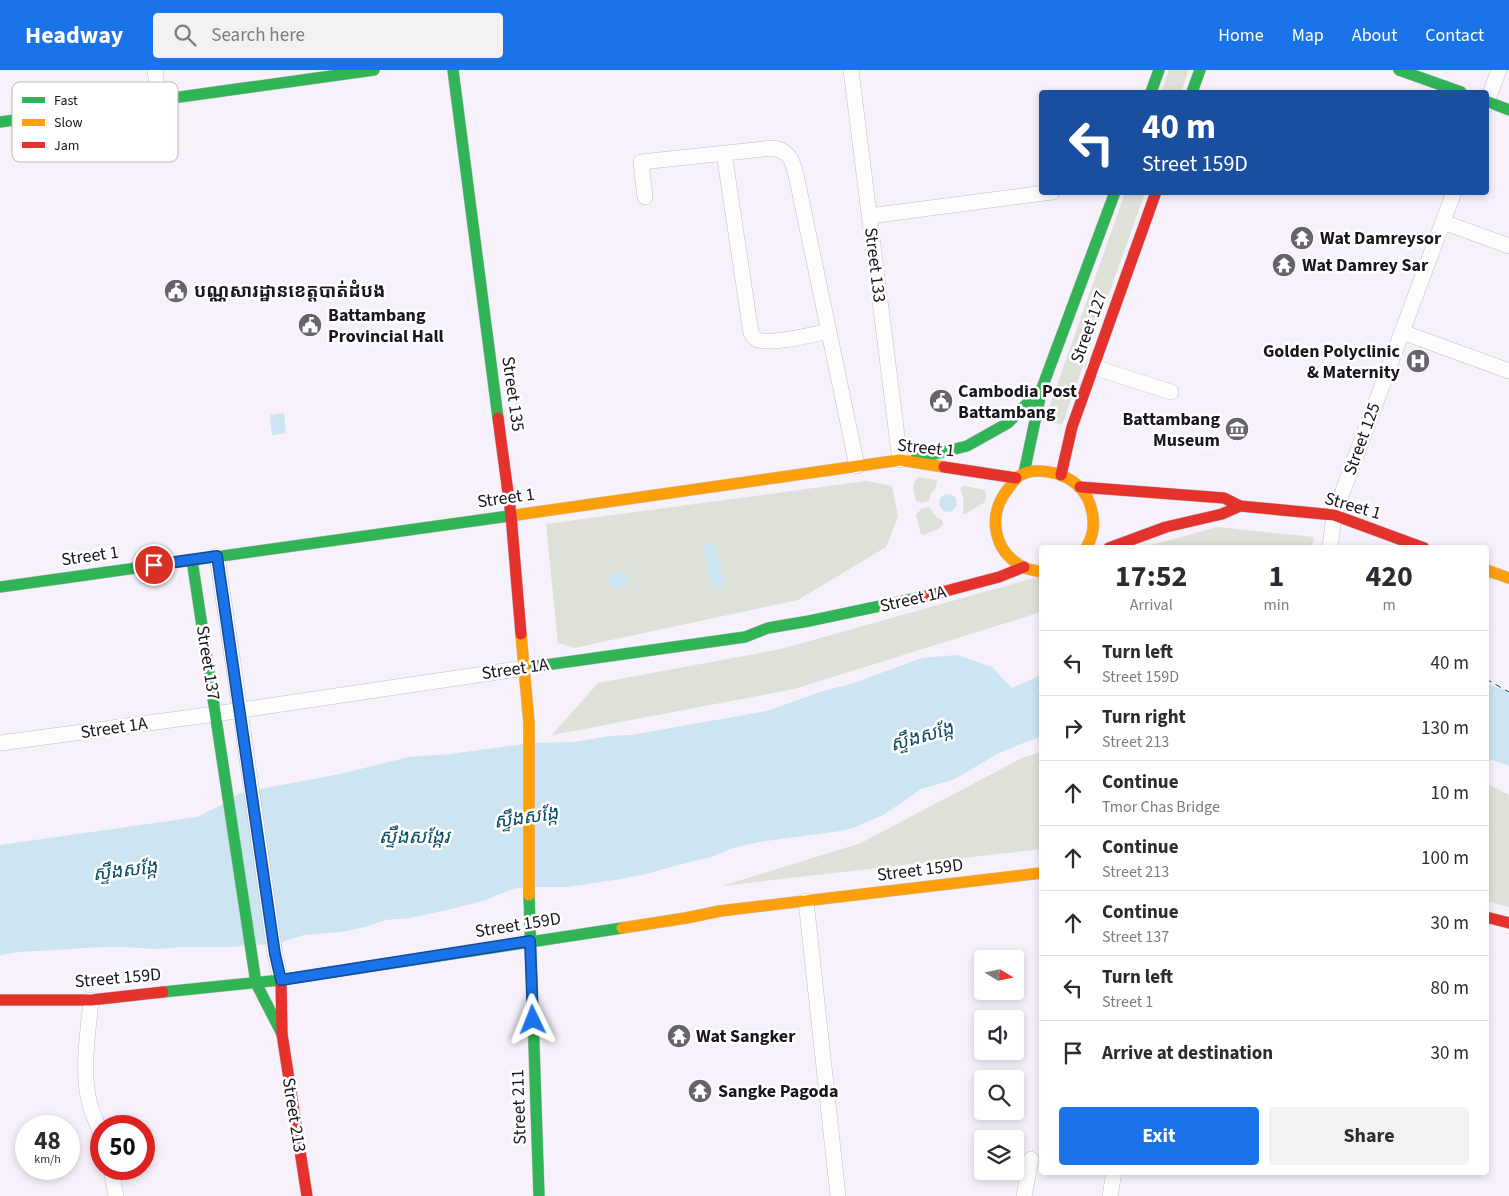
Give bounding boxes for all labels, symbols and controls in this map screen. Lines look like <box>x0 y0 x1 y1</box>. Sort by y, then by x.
search box <box>153 13 503 58</box>
text: Headway <box>25 18 123 53</box>
icon: search <box>171 21 199 49</box>
text: Search here <box>211 22 305 49</box>
text: Home <box>1218 23 1264 48</box>
text: Map <box>1292 23 1324 48</box>
text: About <box>1352 23 1397 48</box>
text: Contact <box>1425 23 1484 48</box>
legend <box>12 82 178 162</box>
text: Fast <box>54 91 78 111</box>
text: 40 m <box>1142 102 1216 152</box>
icon: left <box>1059 110 1124 175</box>
text: Slow <box>54 113 83 133</box>
text: Jam <box>54 136 79 156</box>
text: Street 159D <box>1142 148 1248 180</box>
temple icon: Wat Damreysor <box>1289 225 1315 251</box>
street label: Street 133 <box>858 226 892 304</box>
place label: Wat Damreysor <box>1320 226 1442 251</box>
temple icon: Wat Damrey Sar <box>1271 252 1297 278</box>
place label: Wat Damrey Sar <box>1302 253 1429 278</box>
public building icon: បណ្ណសារដ្ឋានខេត្តបាត់ដំបង <box>163 278 189 304</box>
place label: បណ្ណសារដ្ឋានខេត្តបាត់ដំបង <box>194 279 385 304</box>
street label: Street 127 <box>1064 287 1114 367</box>
place label: Battambang Provincial Hall <box>328 303 444 349</box>
public building icon: Battambang Provincial Hall <box>297 312 323 338</box>
place label: Golden Polyclinic & Maternity <box>1263 339 1401 385</box>
hospital icon: Golden Polyclinic & Maternity <box>1405 348 1431 374</box>
street label: Street 135 <box>495 355 531 433</box>
place label: Cambodia Post Battambang <box>958 379 1077 425</box>
public building icon: Cambodia Post Battambang <box>928 388 954 414</box>
street label: Street 125 <box>1337 399 1387 479</box>
place label: Battambang Museum <box>1122 407 1220 453</box>
museum icon: Battambang Museum <box>1224 416 1250 442</box>
street label: Street 1 <box>896 433 956 463</box>
street label: Street 1 <box>476 482 536 514</box>
street label: Street 1 <box>1322 486 1384 526</box>
street label: Street 1 <box>60 540 120 572</box>
pin <box>133 544 175 586</box>
icon: arrive <box>140 551 168 579</box>
text: 17:52 <box>1115 555 1187 598</box>
text: 1 <box>1268 555 1284 598</box>
text: 420 <box>1365 555 1413 598</box>
street label: Street 1A <box>877 579 949 619</box>
text: Arrival <box>1130 594 1173 616</box>
text: min <box>1263 594 1289 616</box>
text: m <box>1383 594 1396 616</box>
street label: Street 137 <box>190 624 226 702</box>
text: Turn left <box>1102 639 1173 666</box>
icon: left <box>1059 649 1087 677</box>
text: 40 m <box>1431 650 1469 677</box>
street label: Street 1A <box>480 652 550 686</box>
text: Street 159D <box>1102 666 1179 688</box>
text: Turn right <box>1102 704 1186 731</box>
street label: Street 1A <box>79 711 149 745</box>
icon: right <box>1059 714 1087 742</box>
water label: ស្ទឹងសង្កែ <box>887 715 957 759</box>
text: 130 m <box>1421 715 1469 742</box>
text: Street 213 <box>1102 731 1169 753</box>
text: Continue <box>1102 769 1179 796</box>
icon: ahead <box>1059 779 1087 807</box>
text: 10 m <box>1431 780 1469 807</box>
text: Tmor Chas Bridge <box>1102 796 1220 818</box>
water label: ស្ទឹងសង្កែ <box>492 800 560 836</box>
water label: ស្ទឹងសង្កែរ <box>379 824 452 851</box>
text: Continue <box>1102 834 1179 861</box>
icon: ahead <box>1059 844 1087 872</box>
text: 100 m <box>1421 845 1469 872</box>
street label: Street 159D <box>875 852 965 888</box>
water label: ស្ទឹងសង្កែ <box>91 854 159 888</box>
text: Street 213 <box>1102 861 1169 883</box>
text: Continue <box>1102 899 1179 926</box>
street label: Street 159D <box>473 906 563 944</box>
icon: ahead <box>1059 909 1087 937</box>
text: 30 m <box>1431 910 1469 937</box>
text: Street 137 <box>1102 926 1169 948</box>
north arrow <box>974 950 1024 1000</box>
map controls <box>974 950 1024 1180</box>
street label: Street 159D <box>74 962 162 994</box>
text: Turn left <box>1102 964 1173 991</box>
icon: left <box>1059 974 1087 1002</box>
text: 80 m <box>1431 975 1469 1002</box>
text: Street 1 <box>1102 991 1153 1013</box>
position arrow <box>506 993 558 1045</box>
button: sound <box>974 1010 1024 1060</box>
temple icon: Wat Sangker <box>666 1023 692 1049</box>
place label: Wat Sangker <box>696 1024 796 1049</box>
icon: arrive <box>1059 1039 1087 1067</box>
text: Arrive at destination <box>1102 1040 1273 1067</box>
text: 30 m <box>1431 1040 1469 1067</box>
street label: Street 211 <box>505 1069 533 1145</box>
button: search <box>974 1070 1024 1120</box>
street label: Street 213 <box>276 1076 312 1154</box>
temple icon: Sangke Pagoda <box>687 1078 713 1104</box>
place label: Sangke Pagoda <box>718 1079 838 1104</box>
button: Exit <box>1059 1107 1259 1165</box>
button: Share <box>1269 1107 1469 1165</box>
speed limit sign: 50 <box>90 1115 155 1180</box>
text: 48 <box>34 1123 61 1159</box>
button: layers <box>974 1130 1024 1180</box>
text: km/h <box>34 1151 61 1168</box>

